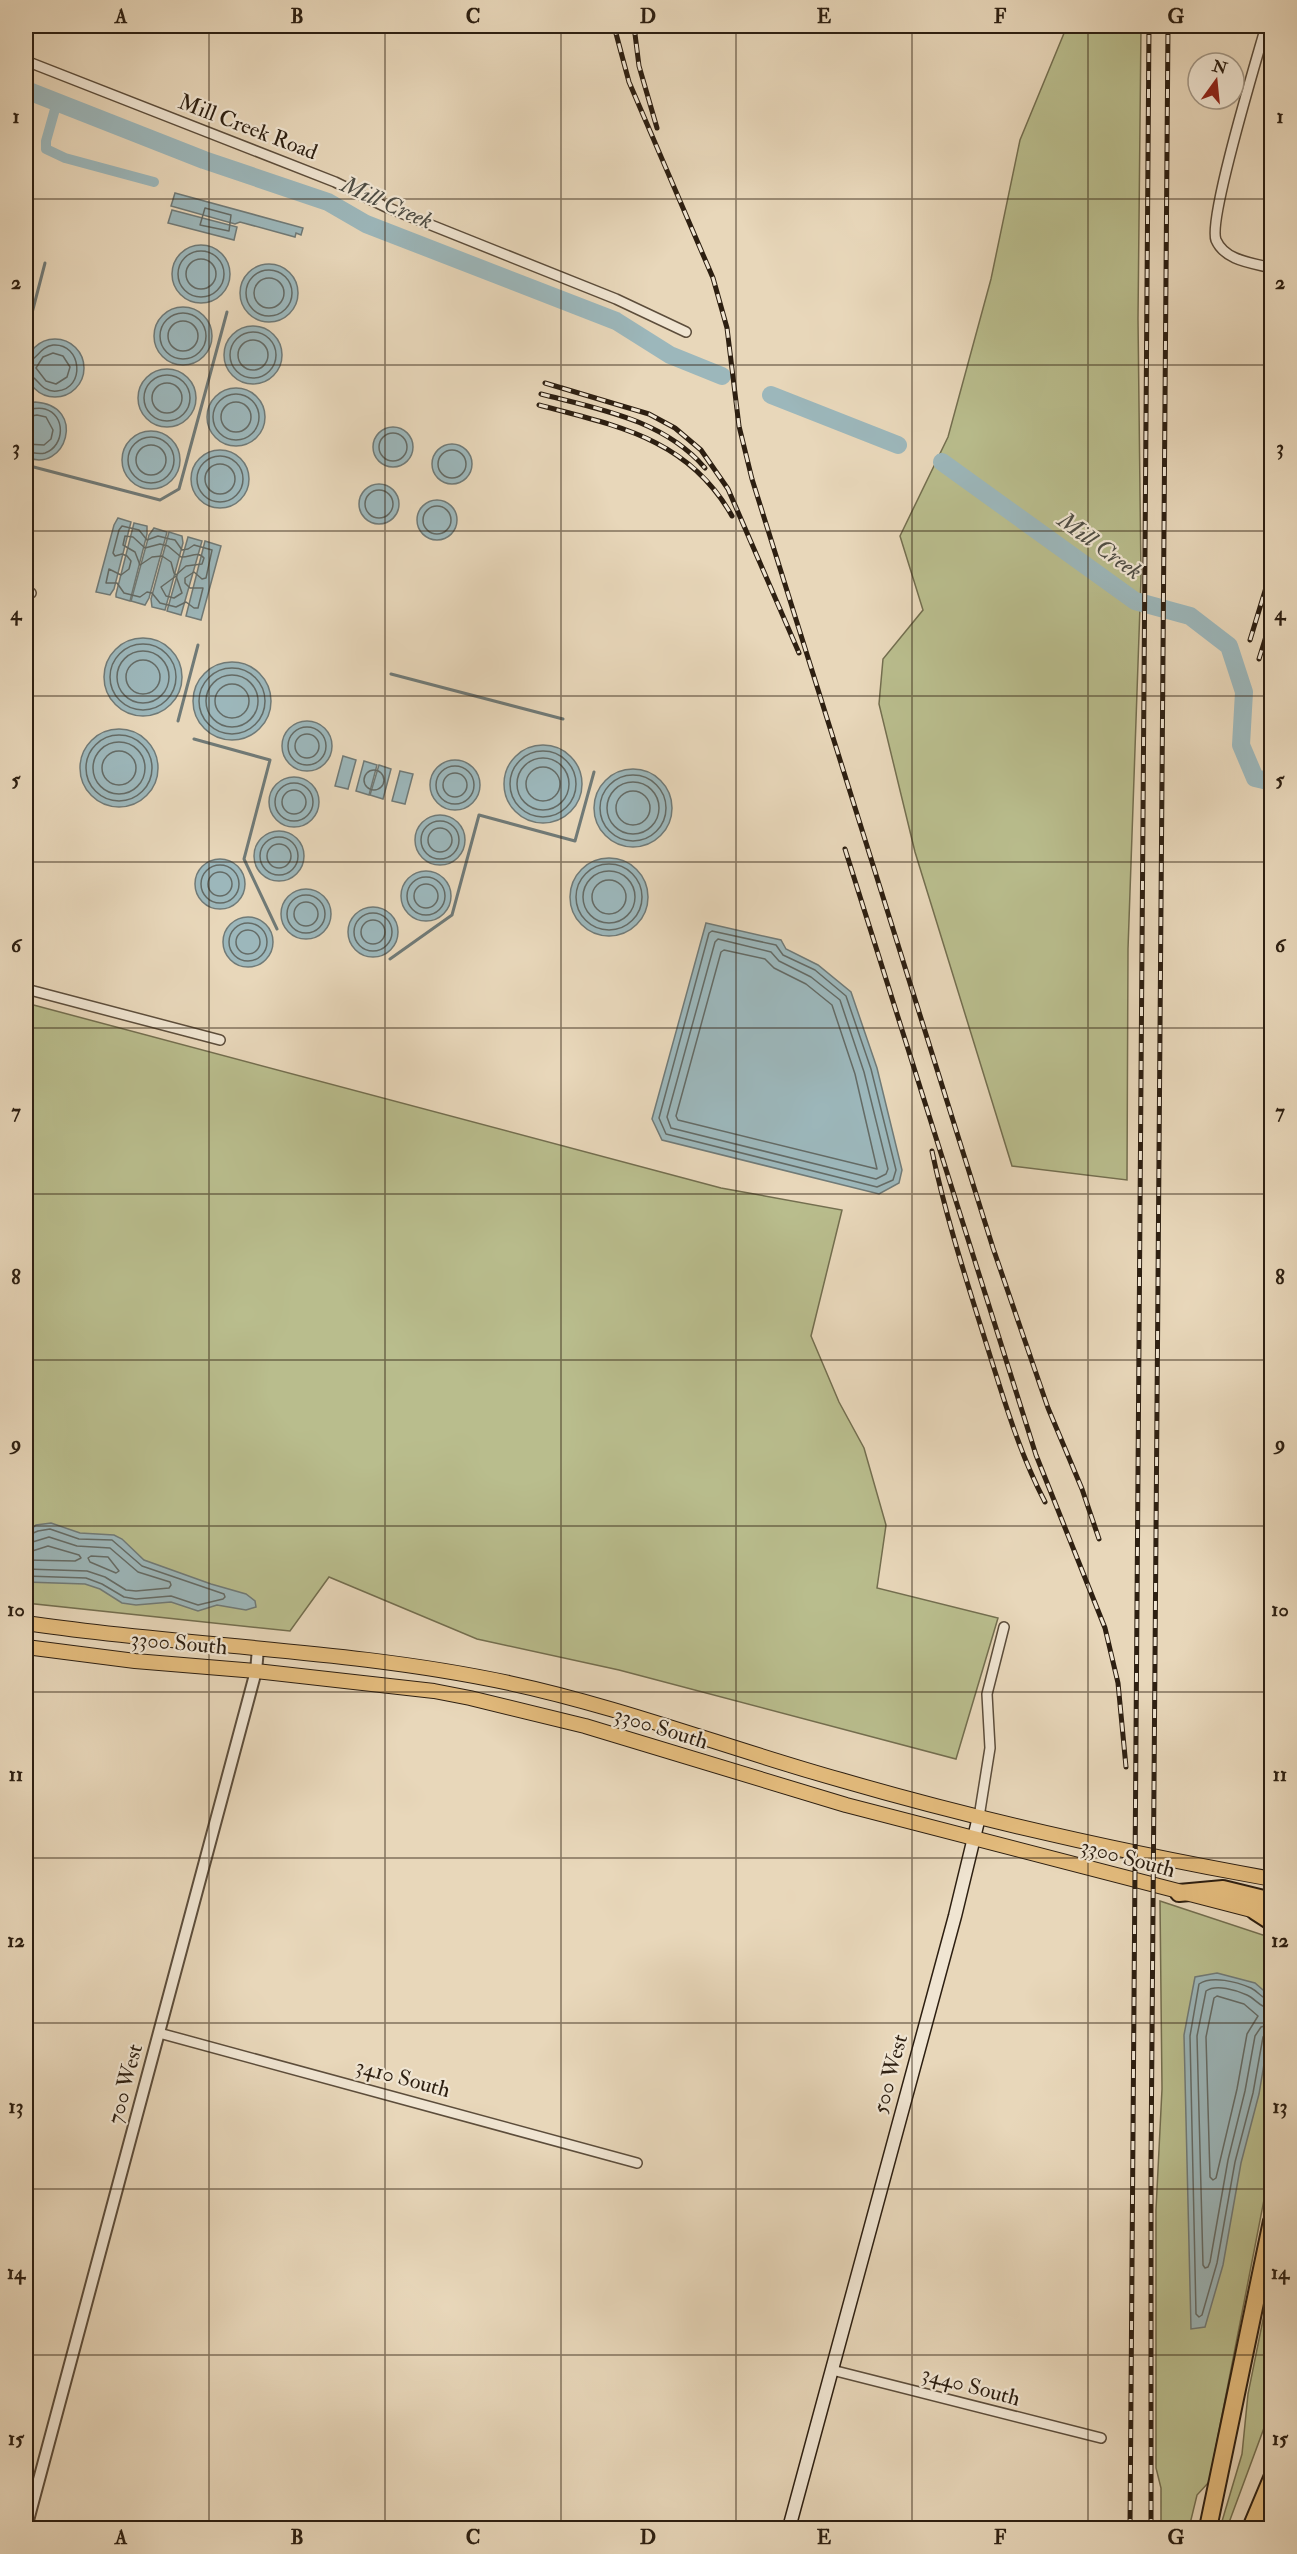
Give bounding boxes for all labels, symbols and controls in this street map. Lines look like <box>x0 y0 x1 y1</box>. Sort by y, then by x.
text: A <box>114 4 128 29</box>
text: B <box>290 4 304 29</box>
text: C <box>466 4 480 29</box>
text: D <box>640 4 656 29</box>
text: E <box>817 4 832 29</box>
text: F <box>994 4 1007 29</box>
text: G <box>1168 4 1185 29</box>
north arrow <box>1186 51 1246 111</box>
text: N <box>1209 56 1230 79</box>
street label: Mill Creek Road <box>175 88 322 166</box>
text: 1 <box>12 104 20 129</box>
text: 1 <box>1276 104 1284 129</box>
water label: Mill Creek <box>335 168 438 237</box>
text: 2 <box>11 270 21 295</box>
text: 2 <box>1275 270 1285 295</box>
text: 3 <box>12 435 20 460</box>
text: 3 <box>1276 435 1284 460</box>
water label: Mill Creek <box>1050 504 1148 587</box>
text: 4 <box>10 601 23 626</box>
text: 4 <box>1274 601 1287 626</box>
text: 5 <box>12 767 22 792</box>
text: 5 <box>1276 767 1286 792</box>
text: 6 <box>11 933 23 958</box>
text: 6 <box>1275 933 1287 958</box>
text: 7 <box>11 1099 21 1124</box>
text: 7 <box>1275 1099 1285 1124</box>
text: 8 <box>11 1265 21 1290</box>
text: 8 <box>1275 1265 1285 1290</box>
text: 9 <box>9 1431 21 1456</box>
text: 9 <box>1273 1431 1285 1456</box>
text: 10 <box>7 1597 25 1622</box>
text: 10 <box>1271 1597 1289 1622</box>
street label: 3300 South <box>130 1625 229 1661</box>
street label: 3300 South <box>611 1700 712 1756</box>
text: 11 <box>9 1762 23 1787</box>
text: 11 <box>1273 1762 1287 1787</box>
street label: 3300 South <box>1078 1832 1179 1884</box>
text: 12 <box>7 1928 25 1953</box>
text: 12 <box>1271 1928 1289 1953</box>
street label: 500 West <box>866 2031 914 2117</box>
street label: 700 West <box>101 2041 149 2127</box>
street label: 3410 South <box>353 2052 454 2104</box>
text: 13 <box>9 2094 23 2119</box>
text: 13 <box>1273 2094 1287 2119</box>
text: 14 <box>7 2260 26 2285</box>
text: 14 <box>1271 2260 1290 2285</box>
street label: 3440 South <box>919 2359 1024 2413</box>
text: 15 <box>8 2426 25 2451</box>
text: 15 <box>1272 2426 1289 2451</box>
text: A <box>114 2525 128 2550</box>
text: B <box>290 2525 304 2550</box>
text: C <box>466 2525 480 2550</box>
text: D <box>640 2525 656 2550</box>
text: E <box>817 2525 832 2550</box>
text: F <box>994 2525 1007 2550</box>
text: G <box>1168 2525 1185 2550</box>

